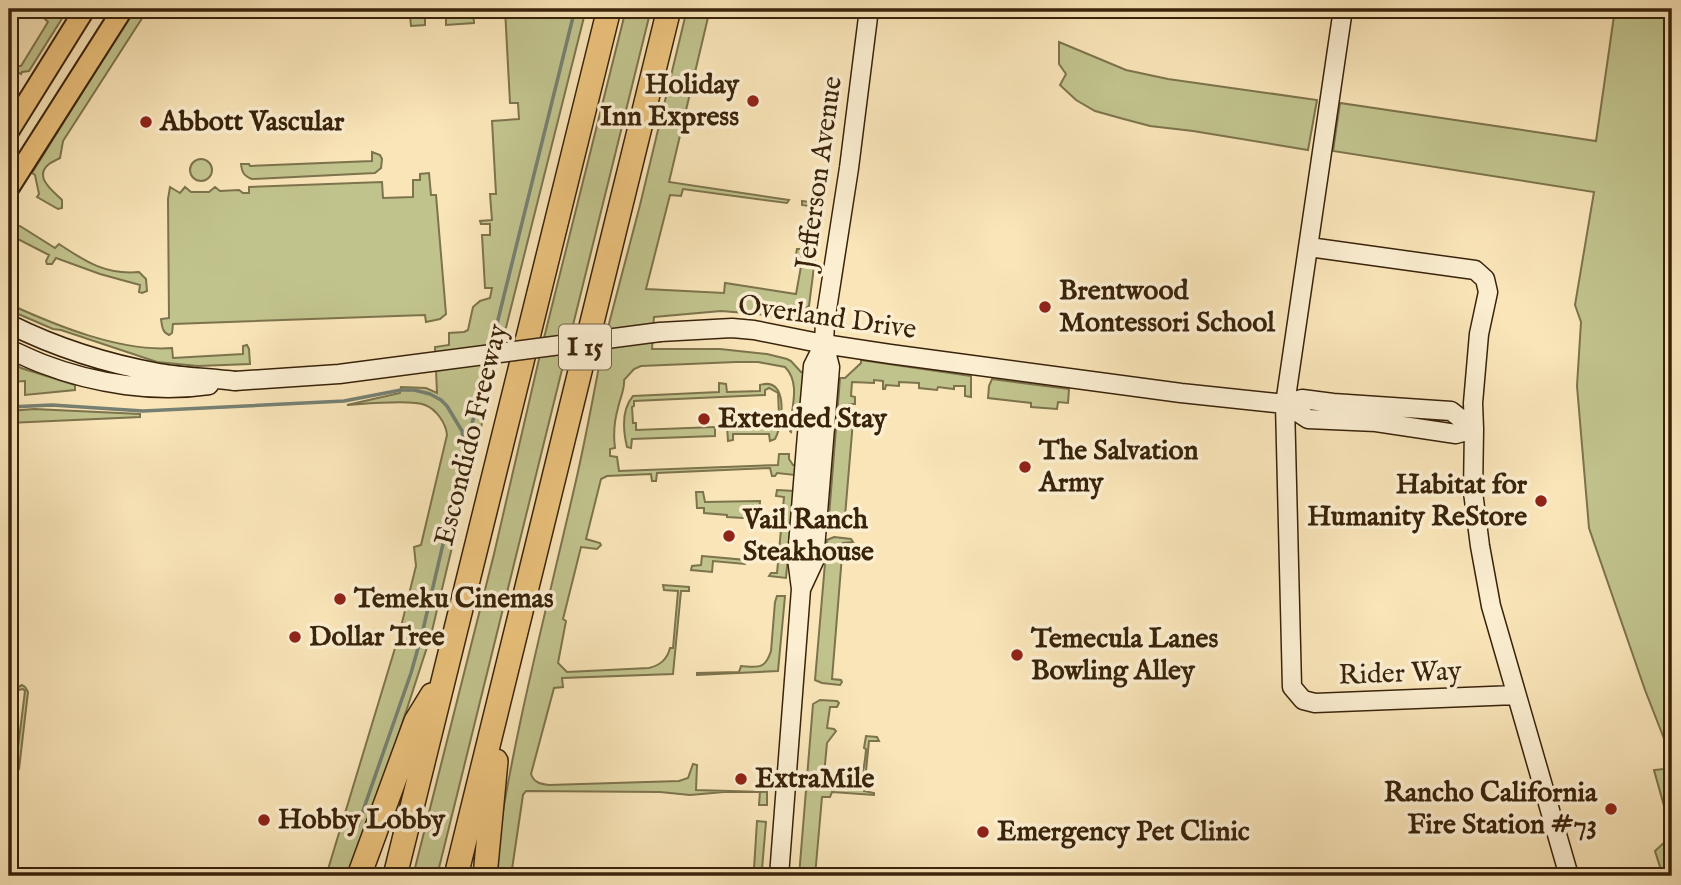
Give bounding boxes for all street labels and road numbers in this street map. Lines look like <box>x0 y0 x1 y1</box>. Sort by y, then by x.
street label: Jefferson Avenue <box>789 74 851 275</box>
street label: Overland Drive <box>736 288 918 348</box>
street label: Escondido Freeway <box>428 320 516 549</box>
road number: I 15 <box>559 324 611 370</box>
street label: Rider Way <box>1338 654 1462 694</box>

